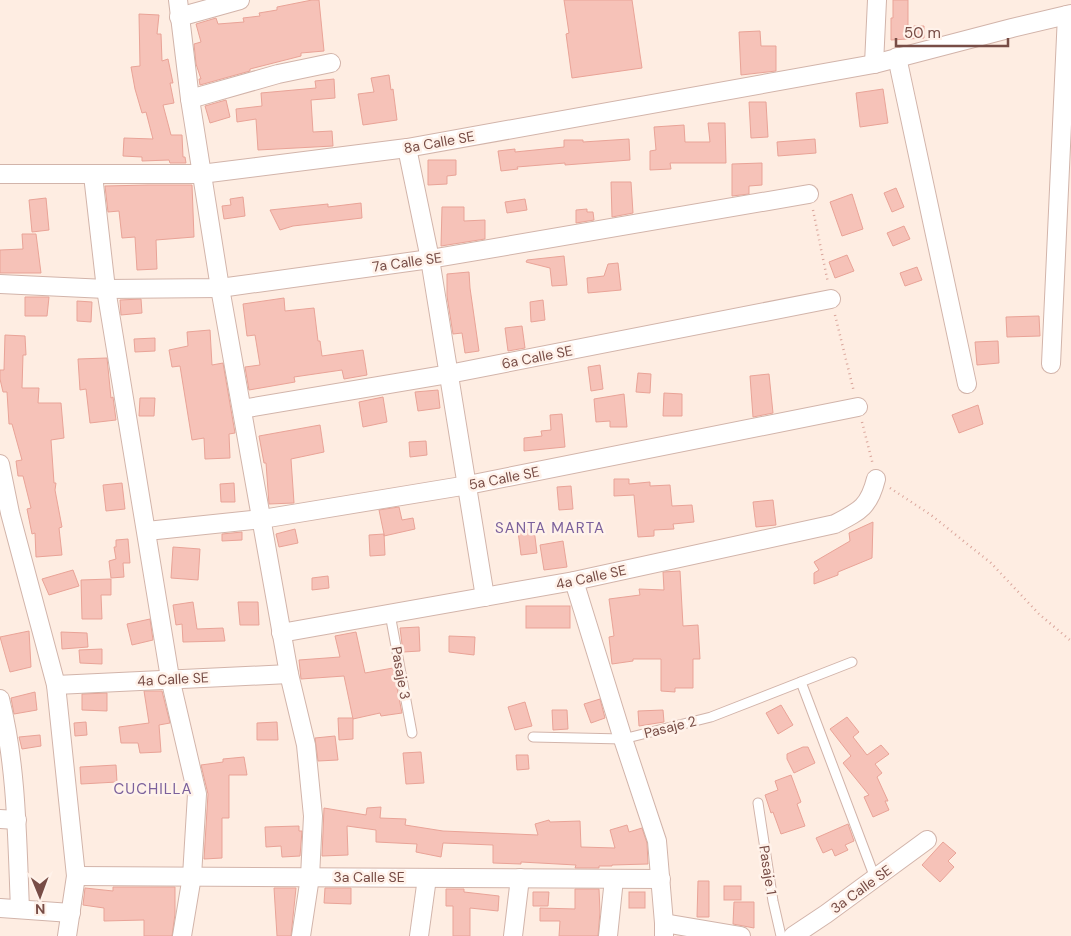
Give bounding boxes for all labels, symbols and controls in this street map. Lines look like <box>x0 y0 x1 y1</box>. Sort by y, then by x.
scale bar <box>896 15 1008 47</box>
text: 50 m <box>904 23 941 43</box>
street label: 8a Calle SE <box>402 127 476 157</box>
street label: 7a Calle SE <box>371 248 443 276</box>
street label: 6a Calle SE <box>500 341 574 373</box>
street label: 5a Calle SE <box>467 462 541 494</box>
district label: SANTA MARTA <box>495 518 605 538</box>
street label: 4a Calle SE <box>554 561 628 593</box>
street label: Pasaje 3 <box>387 645 415 701</box>
street label: 4a Calle SE <box>137 668 209 690</box>
street label: Pasaje 2 <box>642 712 698 742</box>
district label: CUCHILLA <box>114 779 192 799</box>
street label: Pasaje 1 <box>755 844 781 896</box>
street label: 3a Calle SE <box>827 861 895 917</box>
street label: 3a Calle SE <box>333 868 405 886</box>
north arrow <box>15 871 65 921</box>
text: N <box>35 900 45 918</box>

